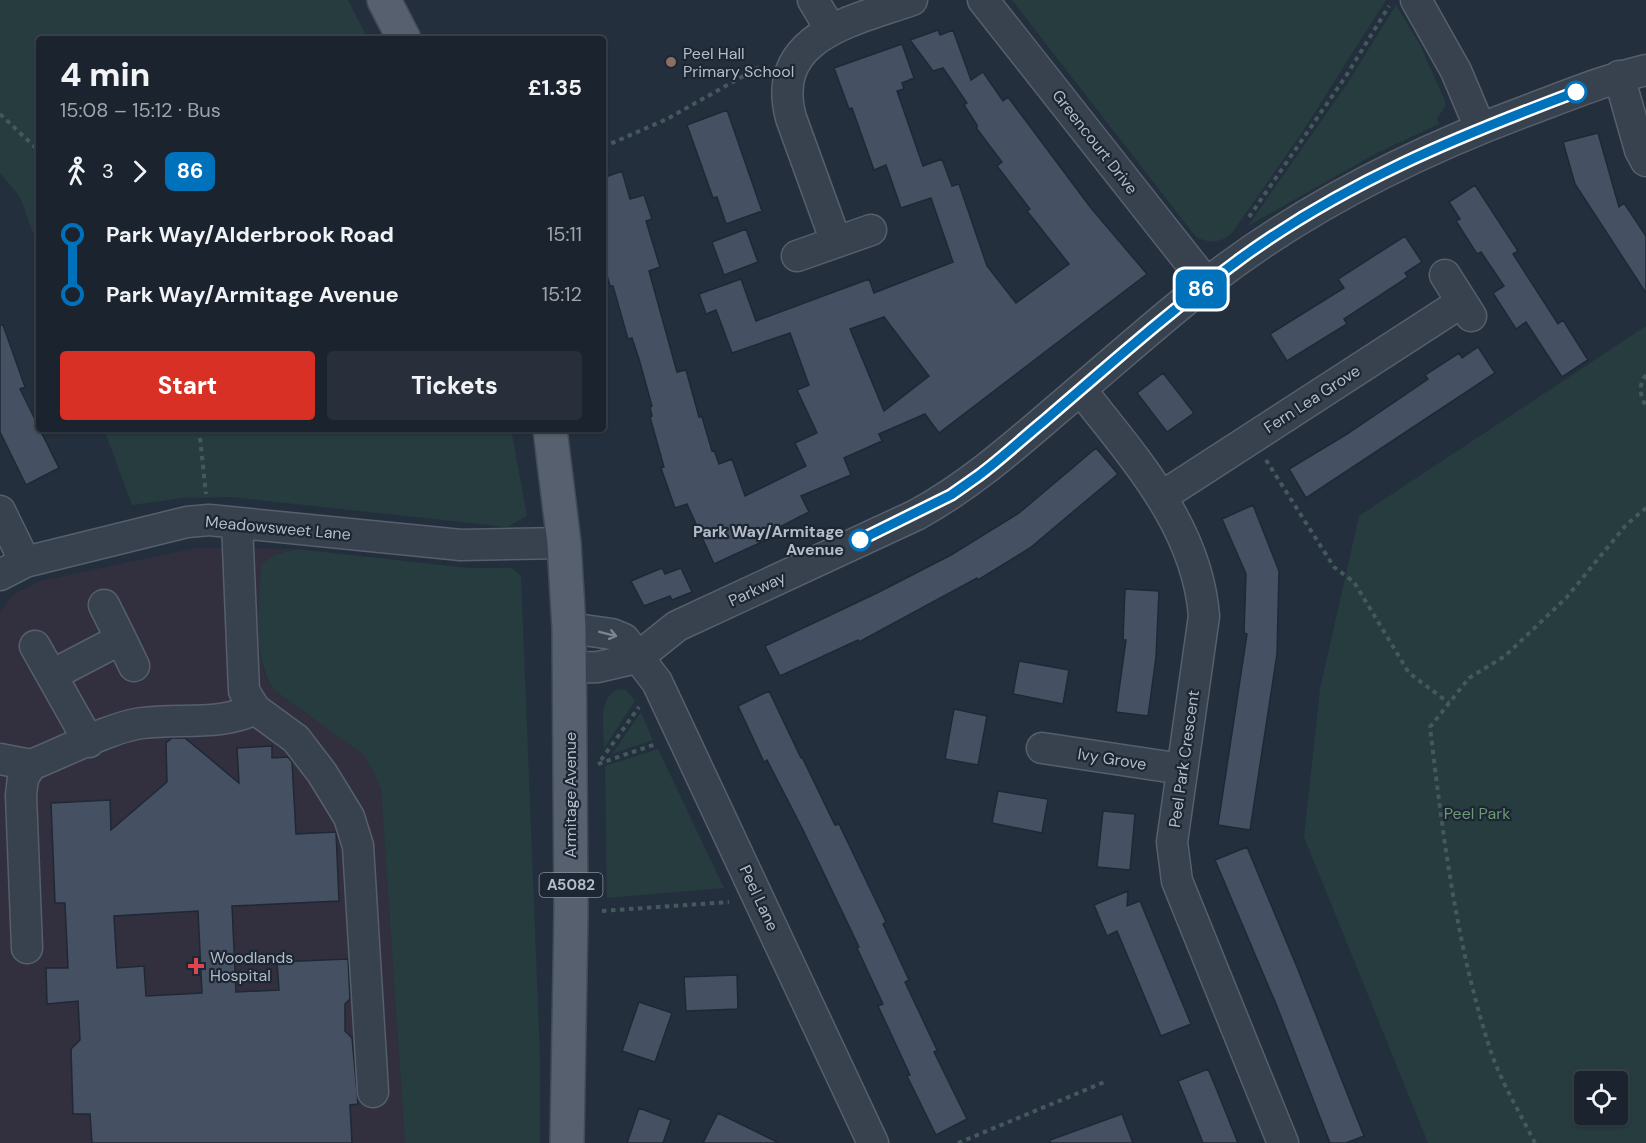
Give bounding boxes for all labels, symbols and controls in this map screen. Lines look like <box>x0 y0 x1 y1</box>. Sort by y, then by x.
place label: Peel Hall Primary School <box>683 43 794 82</box>
text: 4 min <box>60 53 150 96</box>
marker: Peel Hall Primary School <box>664 55 678 69</box>
text: £1.35 <box>528 73 582 102</box>
unlabelled marker <box>1565 81 1587 103</box>
street label: Greencourt Drive <box>1048 85 1142 199</box>
text: 15:08 – 15:12 · Bus <box>60 97 221 123</box>
icon: walk <box>60 155 93 188</box>
icon: forward <box>123 155 156 188</box>
text: 86 <box>177 157 203 185</box>
text: 3 <box>102 158 114 184</box>
text: Park Way/Alderbrook Road <box>106 220 394 249</box>
text: 15:11 <box>547 221 582 247</box>
line badge: 86 <box>1174 270 1228 308</box>
text: 86 <box>1188 275 1214 303</box>
text: Park Way/Armitage Avenue <box>106 280 399 309</box>
text: 15:12 <box>542 281 582 307</box>
button: Start <box>60 351 315 420</box>
button: Tickets <box>327 351 582 420</box>
street label: Fern Lea Grove <box>1260 360 1364 438</box>
street label: Meadowsweet Lane <box>204 511 352 545</box>
place label: Park Way/Armitage Avenue <box>693 521 844 560</box>
marker: Park Way/Armitage Avenue <box>849 529 871 551</box>
street label: Parkway <box>725 567 789 611</box>
one-way arrow <box>598 629 617 641</box>
street label: Peel Park Crescent <box>1164 689 1204 829</box>
street label: Armitage Avenue <box>560 732 581 858</box>
street label: Ivy Grove <box>1076 743 1148 775</box>
park label: Peel Park <box>1444 803 1510 824</box>
street label: Peel Lane <box>735 862 783 934</box>
road number: A5082 <box>540 873 602 897</box>
place label: Woodlands Hospital <box>210 947 293 986</box>
marker: Woodlands Hospital <box>187 957 205 975</box>
map controls <box>1574 1071 1628 1125</box>
button: locate <box>1574 1071 1628 1125</box>

